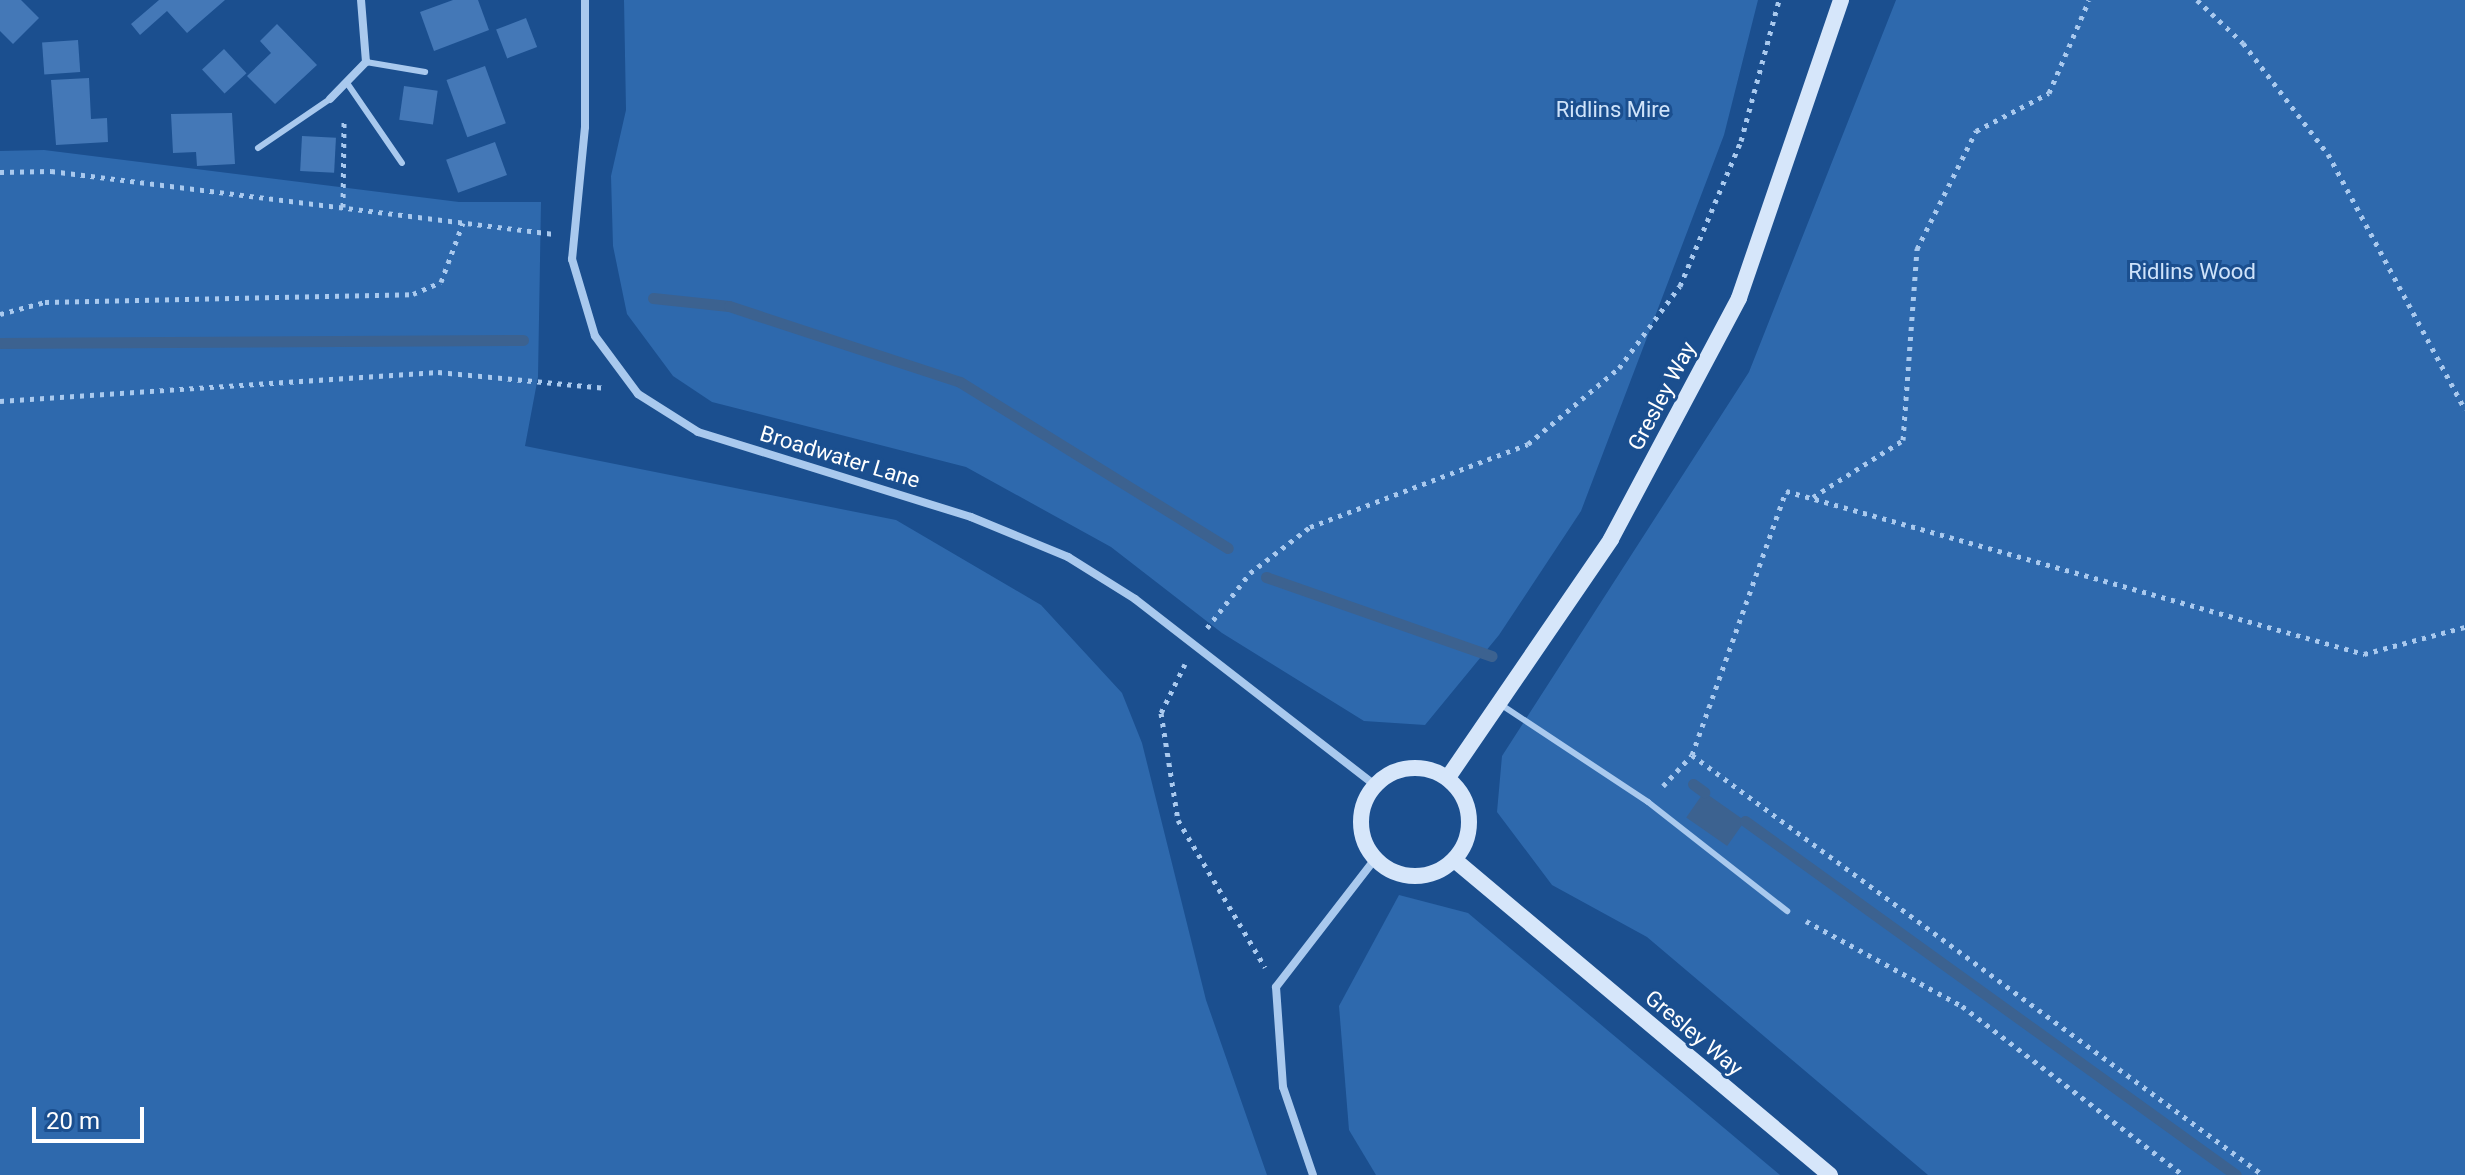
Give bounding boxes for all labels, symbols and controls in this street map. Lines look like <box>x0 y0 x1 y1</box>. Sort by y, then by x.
park label: Ridlins Mire <box>1556 97 1670 123</box>
park label: Ridlins Wood <box>2128 259 2256 285</box>
street label: Gresley Way <box>1622 337 1702 455</box>
street label: Broadwater Lane <box>757 420 923 494</box>
street label: Gresley Way <box>1640 985 1748 1081</box>
scale bar <box>36 1091 148 1141</box>
text: 20 m <box>46 1107 100 1135</box>

